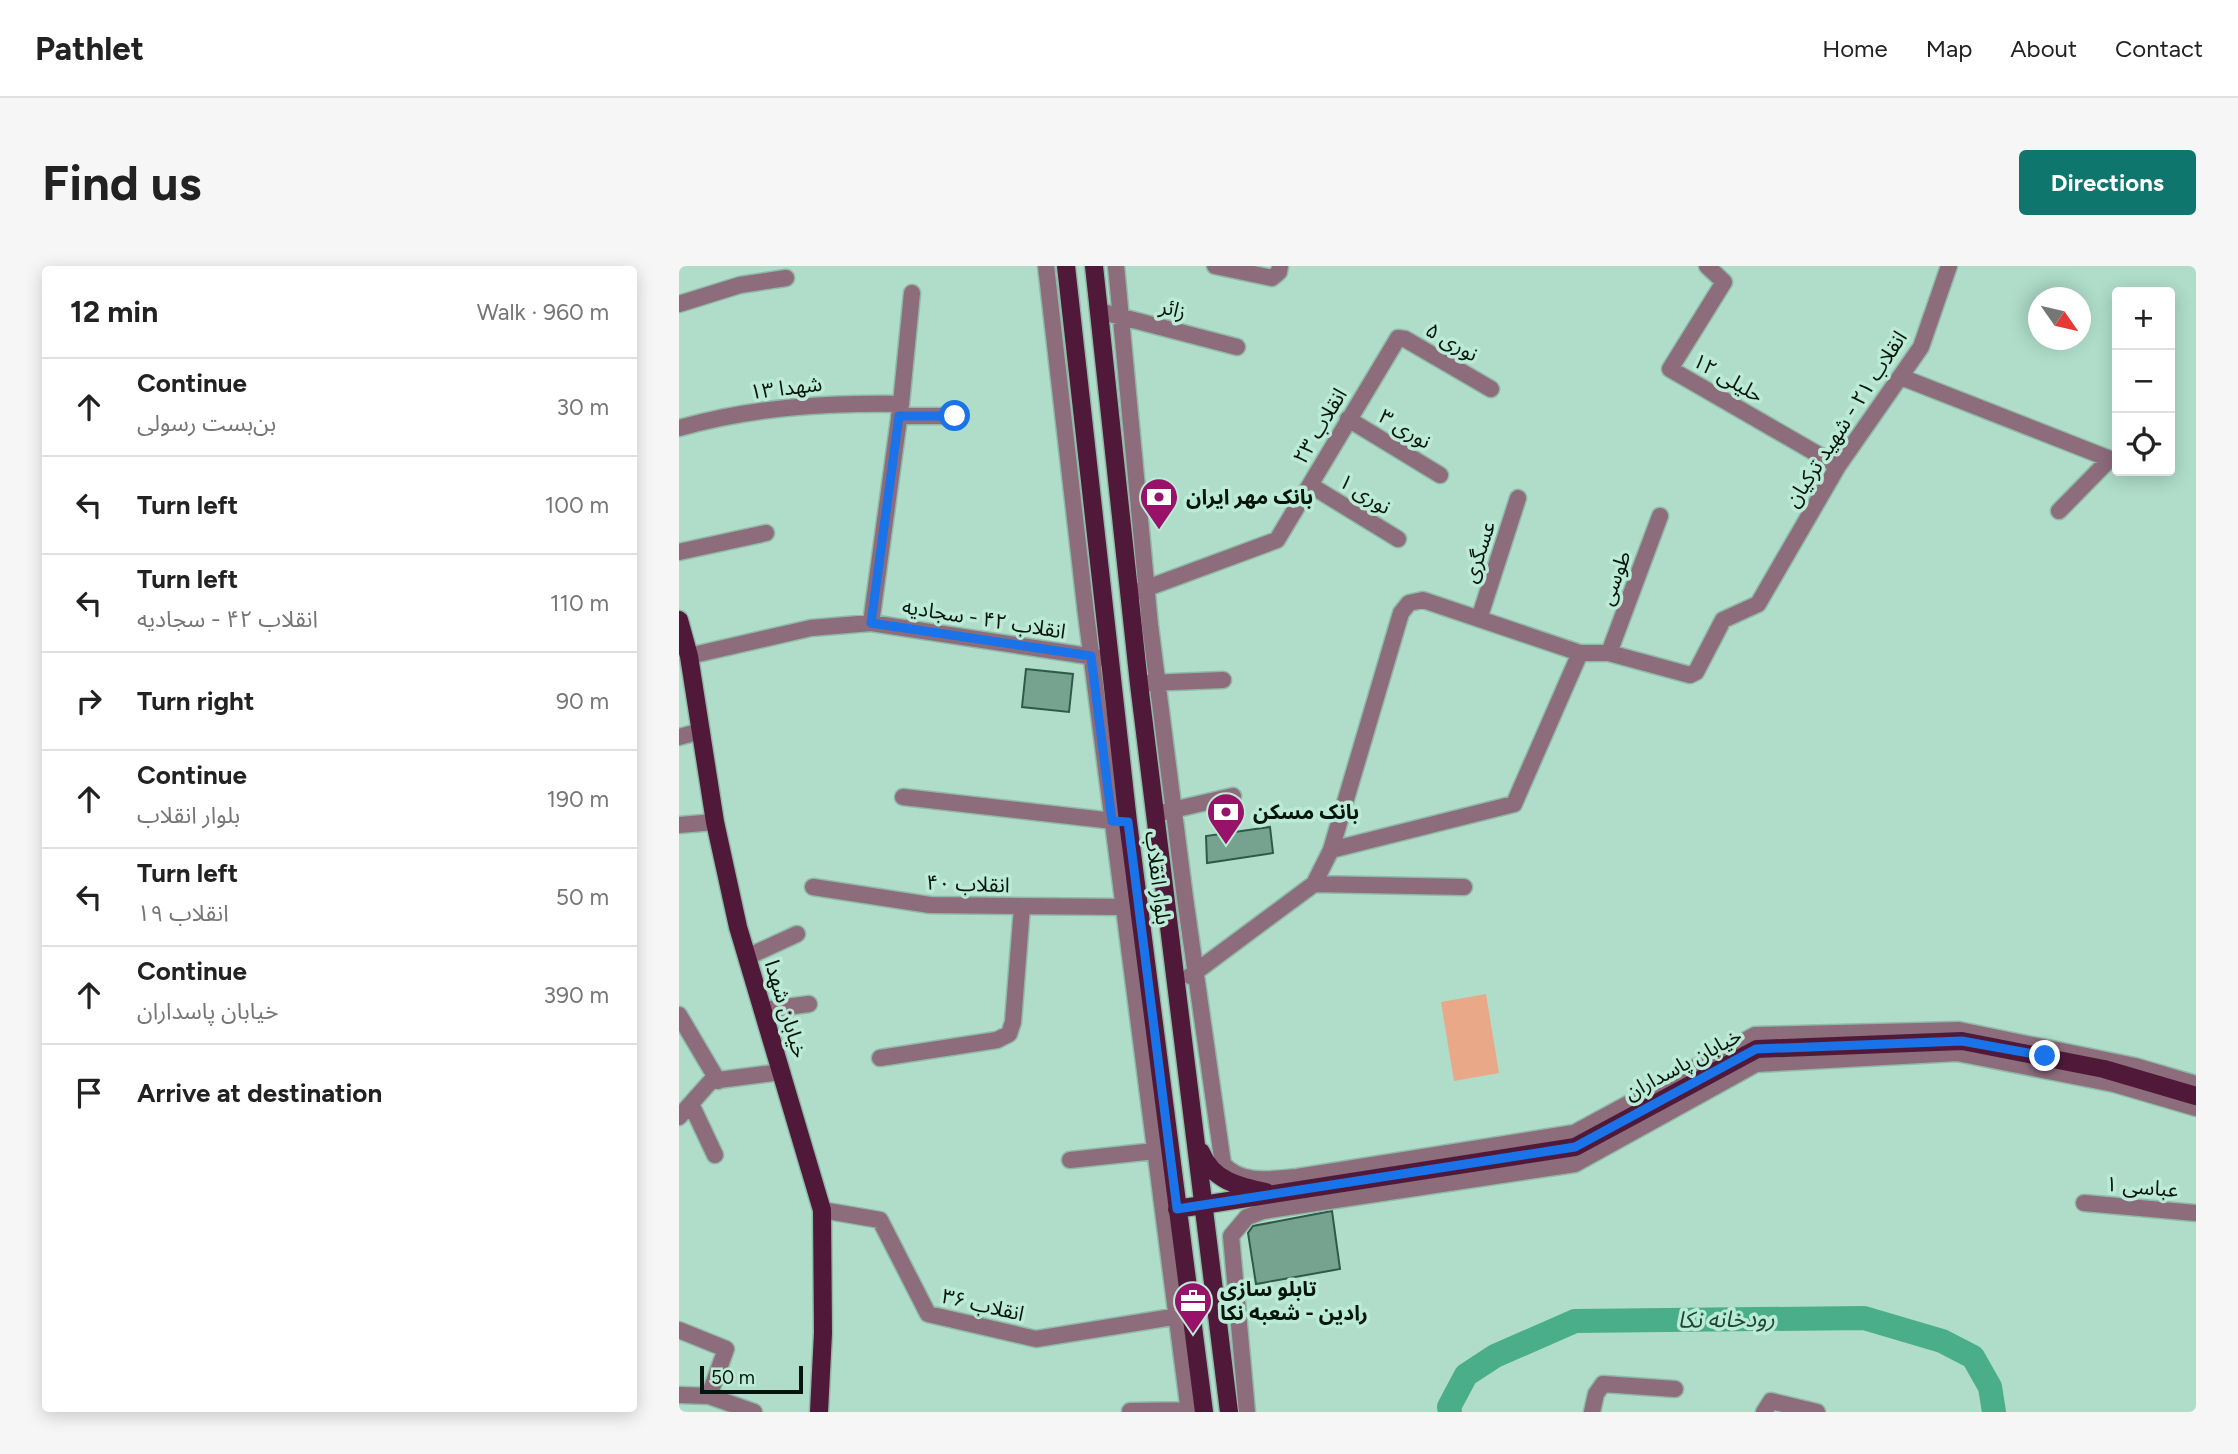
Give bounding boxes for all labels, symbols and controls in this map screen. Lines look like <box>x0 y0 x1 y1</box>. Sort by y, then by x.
text: Pathlet <box>35 29 144 68</box>
text: Home <box>1822 34 1888 63</box>
text: Map <box>1926 34 1972 63</box>
text: About <box>2010 34 2077 63</box>
text: Contact <box>2115 34 2203 63</box>
button: Directions <box>2019 150 2196 215</box>
text: Find us <box>42 153 201 212</box>
north arrow <box>2028 287 2091 350</box>
map controls <box>2112 287 2175 476</box>
button: + <box>2112 287 2175 350</box>
text: 12 min <box>70 293 158 330</box>
street label: زائر <box>1156 293 1189 324</box>
text: Walk · 960 m <box>477 298 609 326</box>
street label: نوری ۵ <box>1422 317 1483 367</box>
street label: انقلاب ۲۱ - شهید ترکیان <box>1779 326 1912 511</box>
street label: حلیلی ۱۲ <box>1688 347 1768 408</box>
button: − <box>2112 350 2175 413</box>
text: Continue <box>137 367 247 399</box>
street label: شهدا ۱۳ <box>748 371 823 404</box>
street label: انقلاب ۲۳ <box>1287 383 1352 468</box>
icon: ahead <box>70 388 108 426</box>
text: 30 m <box>556 393 609 421</box>
route start <box>939 400 970 431</box>
street label: نوری ۳ <box>1375 403 1436 454</box>
text: بن‌بست رسولی <box>137 409 276 437</box>
button: locate <box>2112 413 2175 476</box>
street label: نوری ۱ <box>1335 468 1396 519</box>
bank icon: بانک مهر ایران <box>1138 476 1180 531</box>
place label: بانک مهر ایران <box>1186 484 1313 509</box>
icon: left <box>70 486 108 524</box>
text: Turn left <box>137 489 238 521</box>
text: 100 m <box>545 491 609 519</box>
street label: عسگری <box>1457 518 1500 586</box>
street label: طوسی <box>1593 547 1636 608</box>
text: Turn left <box>137 563 238 595</box>
icon: left <box>70 584 108 622</box>
text: 110 m <box>550 589 609 617</box>
street label: انقلاب ۴۲ - سجادیه <box>900 593 1068 644</box>
text: انقلاب ۴۲ - سجادیه <box>137 605 318 633</box>
icon: right <box>70 682 108 720</box>
text: Turn right <box>137 685 254 717</box>
text: 90 m <box>556 687 609 715</box>
text: Continue <box>137 759 247 791</box>
icon: ahead <box>70 780 108 818</box>
text: 190 m <box>546 785 609 813</box>
bank icon: بانک مسکن <box>1205 791 1247 846</box>
place label: بانک مسکن <box>1253 799 1359 824</box>
text: بلوار انقلاب <box>137 801 240 829</box>
street label: بلوار انقلاب <box>1140 830 1177 926</box>
text: Turn left <box>137 857 238 889</box>
street label: انقلاب ۴۰ <box>926 870 1010 897</box>
icon: left <box>70 878 108 916</box>
text: 50 m <box>556 883 609 911</box>
text: انقلاب ۱۹ <box>137 899 229 927</box>
text: Continue <box>137 955 247 987</box>
street label: خیابان شهدا <box>760 957 813 1061</box>
icon: ahead <box>70 976 108 1014</box>
text: 390 m <box>543 981 609 1009</box>
text: خیابان پاسداران <box>137 997 279 1025</box>
street label: خیابان پاسداران <box>1620 1022 1746 1106</box>
route end <box>2029 1040 2060 1071</box>
icon: arrive <box>70 1074 108 1112</box>
text: Arrive at destination <box>137 1077 382 1109</box>
street label: عباسی ۱ <box>2105 1171 2179 1202</box>
place label: تابلو سازی رادین - شعبه نکا <box>1220 1276 1368 1325</box>
office icon: تابلو سازی رادین - شعبه نکا <box>1172 1280 1214 1335</box>
street label: انقلاب ۳۶ <box>940 1283 1027 1326</box>
water label: رودخانه نکا <box>1677 1304 1775 1334</box>
scale bar <box>700 1363 803 1395</box>
text: 50 m <box>711 1366 755 1389</box>

